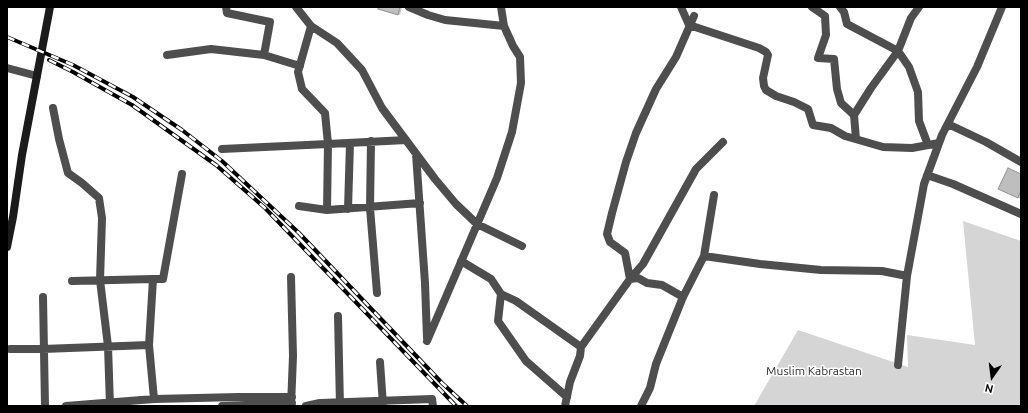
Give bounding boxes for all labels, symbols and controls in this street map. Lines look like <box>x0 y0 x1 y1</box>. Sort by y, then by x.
north arrow <box>972 357 1012 397</box>
park label: Muslim Kabrastan <box>766 364 862 378</box>
text: N <box>984 382 995 395</box>

